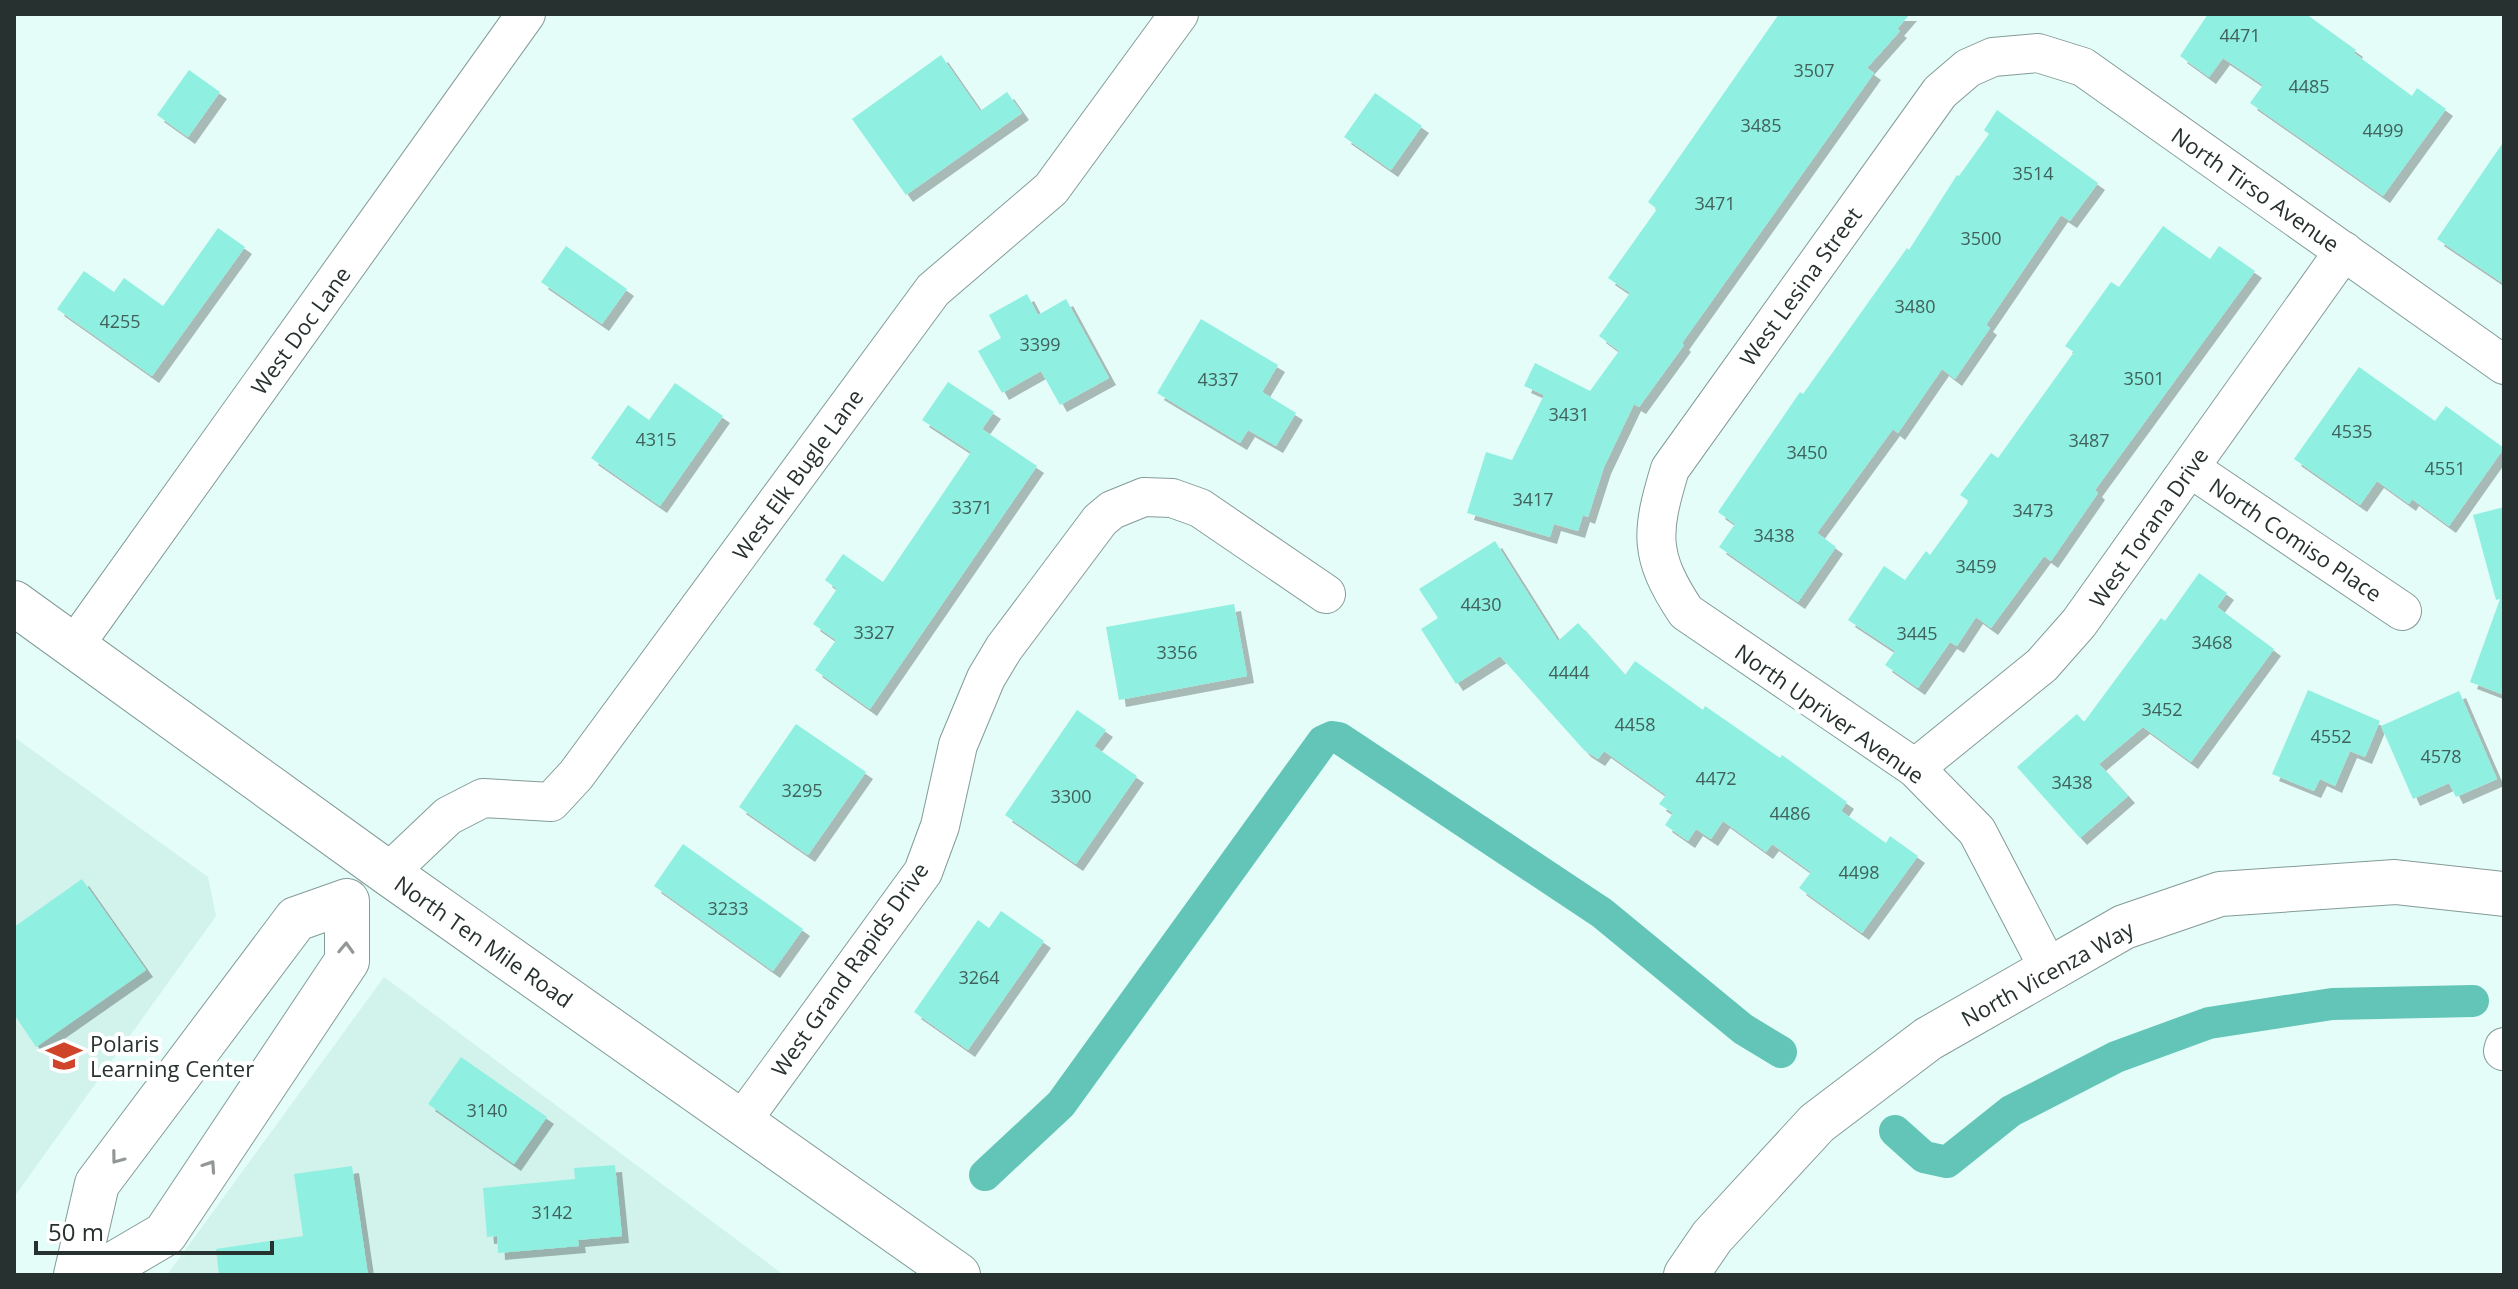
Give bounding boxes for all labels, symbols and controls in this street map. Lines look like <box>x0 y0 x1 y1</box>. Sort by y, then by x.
house number: 4471 <box>2219 23 2261 47</box>
house number: 3507 <box>1793 58 1835 82</box>
house number: 4485 <box>2288 74 2330 98</box>
house number: 3485 <box>1740 113 1782 137</box>
house number: 4499 <box>2362 118 2404 142</box>
street label: North Tirso Avenue <box>2166 120 2346 258</box>
house number: 3514 <box>2012 161 2054 185</box>
house number: 3471 <box>1694 191 1736 215</box>
street label: West Lesina Street <box>1732 200 1868 371</box>
house number: 3500 <box>1960 226 2002 250</box>
street label: West Doc Lane <box>243 260 357 400</box>
house number: 3480 <box>1894 294 1936 318</box>
house number: 4255 <box>99 309 141 333</box>
house number: 3399 <box>1019 332 1061 356</box>
house number: 3501 <box>2123 366 2165 390</box>
house number: 4337 <box>1197 367 1239 391</box>
street label: West Elk Bugle Lane <box>725 382 869 566</box>
house number: 3431 <box>1548 402 1590 426</box>
house number: 4535 <box>2331 419 2373 443</box>
house number: 4315 <box>635 427 677 451</box>
house number: 3487 <box>2068 428 2110 452</box>
house number: 3450 <box>1786 440 1828 464</box>
street label: West Torana Drive <box>2082 441 2214 613</box>
house number: 4551 <box>2424 456 2466 480</box>
street label: North Comiso Place <box>2204 470 2388 608</box>
house number: 3417 <box>1512 487 1554 511</box>
house number: 3371 <box>951 495 993 519</box>
house number: 3473 <box>2012 498 2054 522</box>
house number: 3438 <box>1753 523 1795 547</box>
house number: 3459 <box>1955 554 1997 578</box>
house number: 4430 <box>1460 592 1502 616</box>
house number: 3327 <box>853 620 895 644</box>
house number: 3445 <box>1896 621 1938 645</box>
house number: 3468 <box>2191 630 2233 654</box>
street label: North Upriver Avenue <box>1729 636 1931 790</box>
house number: 3356 <box>1156 640 1198 664</box>
house number: 4444 <box>1548 660 1590 684</box>
house number: 3452 <box>2141 697 2183 721</box>
house number: 4458 <box>1614 712 1656 736</box>
house number: 4552 <box>2310 724 2352 748</box>
house number: 4578 <box>2420 744 2462 768</box>
house number: 4472 <box>1695 766 1737 790</box>
house number: 3438 <box>2051 770 2093 794</box>
house number: 3295 <box>781 778 823 802</box>
house number: 3300 <box>1050 784 1092 808</box>
house number: 4486 <box>1769 801 1811 825</box>
street label: West Grand Rapids Drive <box>764 856 934 1082</box>
house number: 4498 <box>1838 860 1880 884</box>
street label: North Ten Mile Road <box>389 868 579 1014</box>
house number: 3233 <box>707 896 749 920</box>
street label: North Vicenza Way <box>1955 913 2139 1033</box>
one-way arrow <box>338 941 355 953</box>
house number: 3264 <box>958 965 1000 989</box>
place label: Polaris Learning Center <box>90 1028 254 1083</box>
school or university icon: Polaris Learning Center <box>45 1037 83 1075</box>
house number: 3140 <box>466 1098 508 1122</box>
one-way arrow <box>112 1149 127 1164</box>
one-way arrow <box>200 1161 215 1175</box>
house number: 3142 <box>531 1200 573 1224</box>
scale bar <box>36 1205 272 1255</box>
text: 50 m <box>48 1215 104 1248</box>

